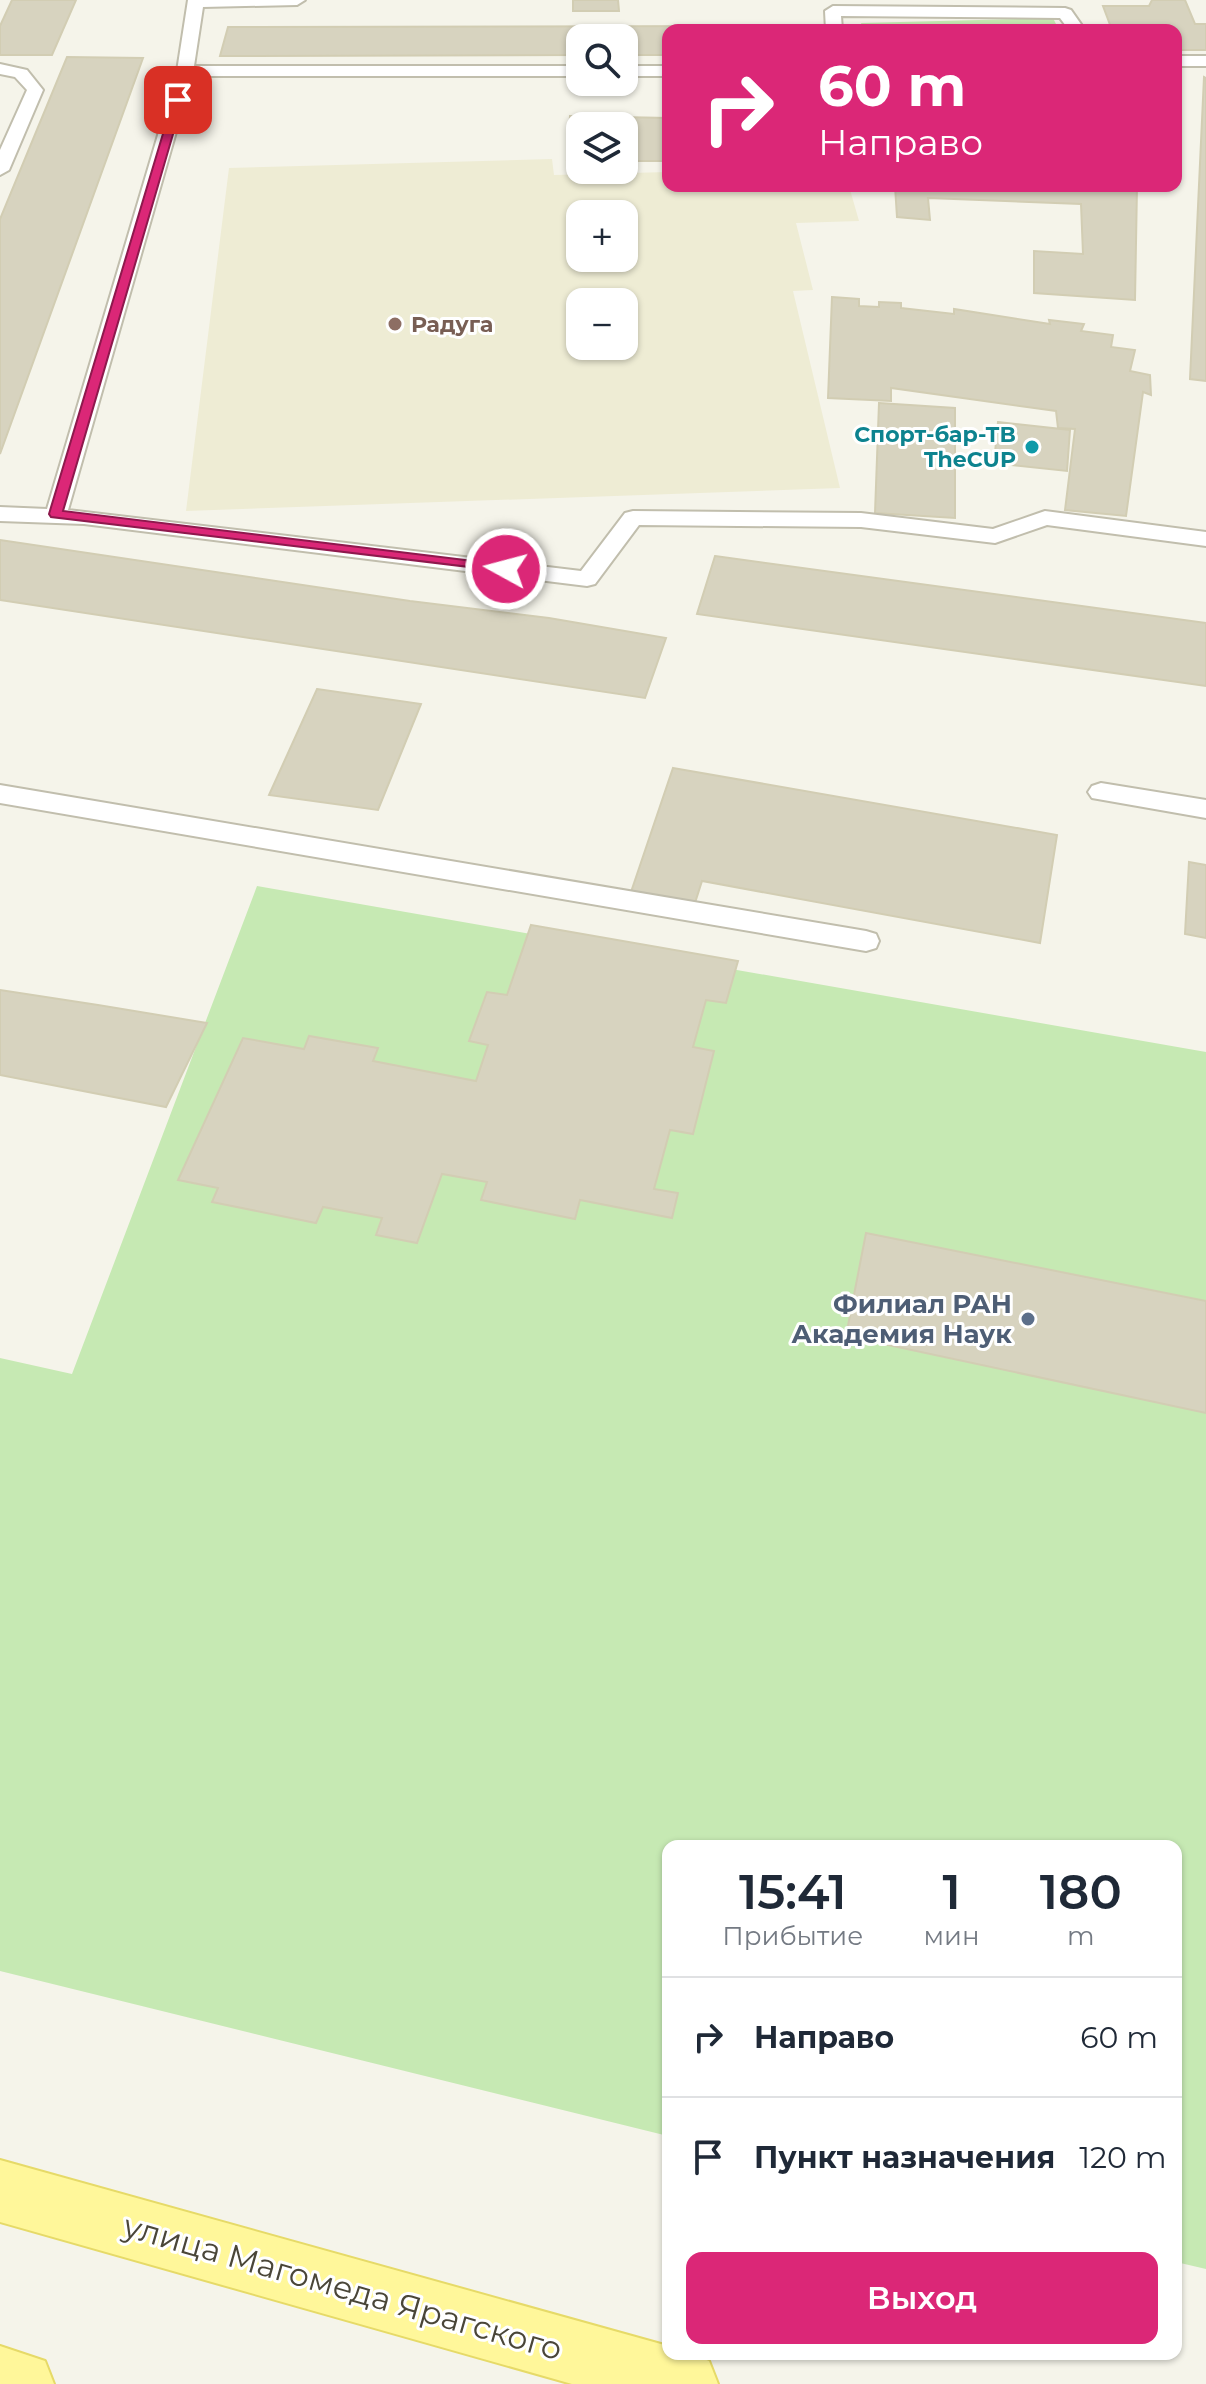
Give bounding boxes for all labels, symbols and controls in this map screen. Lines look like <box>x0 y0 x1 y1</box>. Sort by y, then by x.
map controls <box>566 24 638 360</box>
button: search <box>566 24 638 96</box>
text: 60 m <box>818 52 966 120</box>
icon: right <box>686 56 790 160</box>
pin <box>144 66 212 134</box>
icon: arrive <box>156 78 200 122</box>
button: layers <box>566 112 638 184</box>
text: Направо <box>818 120 983 164</box>
button: + <box>566 200 638 272</box>
button: − <box>566 288 638 360</box>
place label: Радуга <box>411 311 493 338</box>
marker: Радуга <box>386 315 404 333</box>
place label: Спорт-бар-ТВ TheCUP <box>854 421 1016 473</box>
marker: Спорт-бар-ТВ TheCUP <box>1023 438 1041 456</box>
position arrow <box>464 527 548 611</box>
place label: Филиал РАН Академия Наук <box>791 1288 1012 1350</box>
marker: Филиал РАН Академия Наук <box>1019 1310 1037 1328</box>
text: 15:41 <box>739 1863 847 1921</box>
text: 1 <box>942 1863 961 1921</box>
text: 180 <box>1040 1863 1122 1921</box>
text: Прибытие <box>722 1920 863 1952</box>
text: мин <box>924 1920 980 1952</box>
text: m <box>1067 1920 1095 1952</box>
icon: right <box>686 2015 730 2059</box>
text: Направо <box>754 2019 894 2056</box>
text: 60 m <box>1080 2019 1158 2056</box>
icon: arrive <box>686 2135 730 2179</box>
text: Пункт назначения <box>754 2139 1055 2176</box>
text: 120 m <box>1079 2139 1167 2176</box>
street label: улица Магомеда Ярагского <box>118 2205 567 2368</box>
button: Выход <box>686 2252 1158 2344</box>

